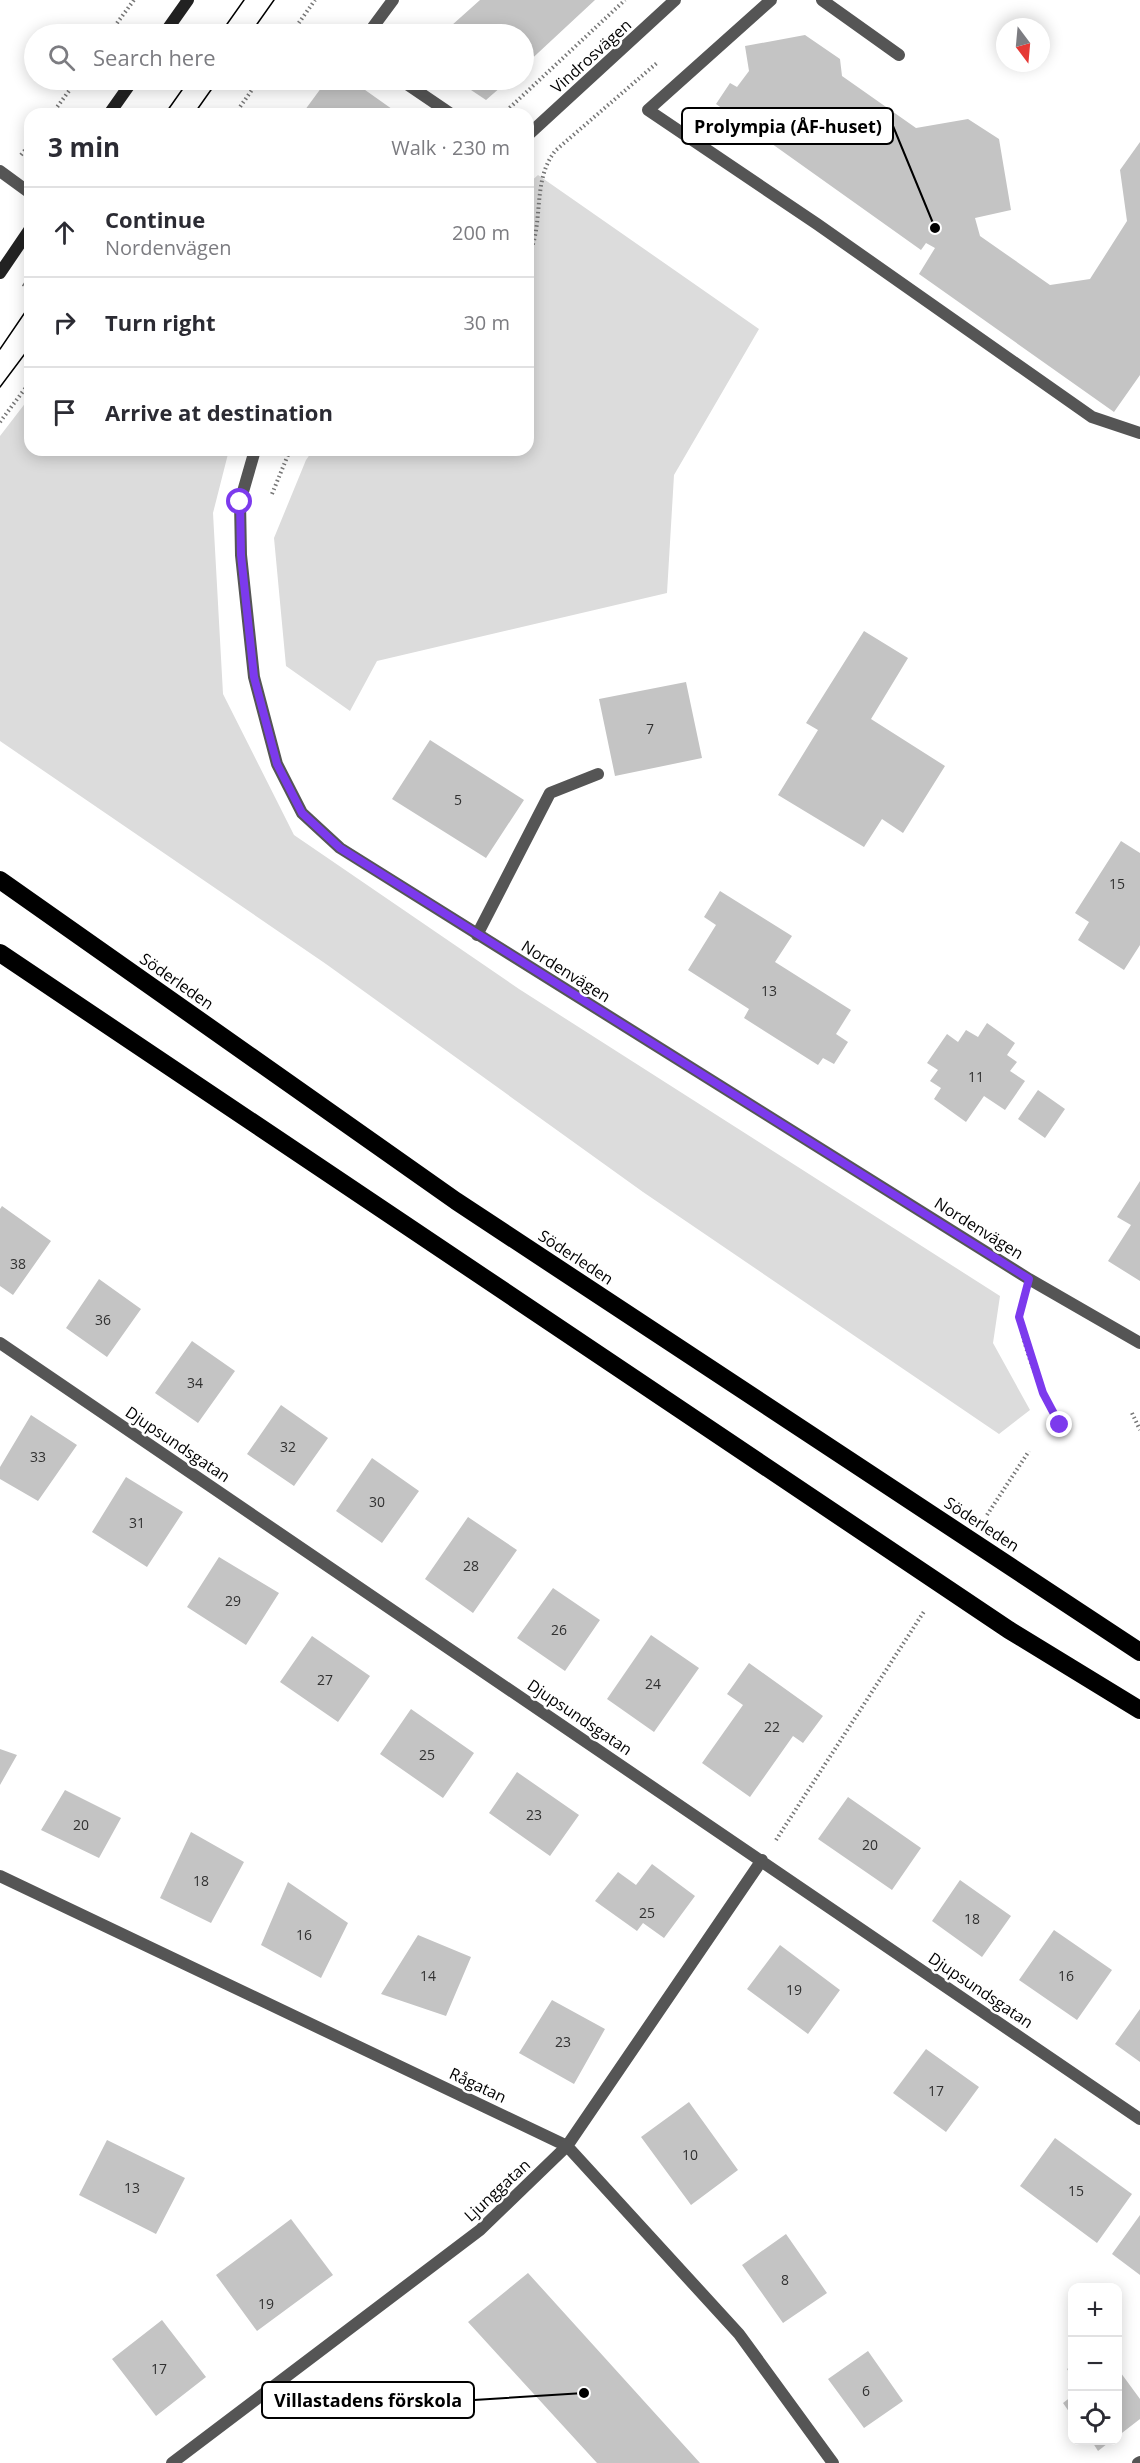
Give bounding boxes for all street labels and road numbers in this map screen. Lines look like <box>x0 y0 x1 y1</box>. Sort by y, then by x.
street label: Vindrosvägen <box>546 14 636 98</box>
street label: Nordenvägen <box>517 935 615 1007</box>
street label: Söderleden <box>136 948 218 1014</box>
street label: Nordenvägen <box>930 1192 1028 1264</box>
street label: Söderleden <box>534 1225 618 1289</box>
street label: Djupsundsgatan <box>121 1401 235 1487</box>
street label: Söderleden <box>940 1492 1024 1556</box>
street label: Djupsundsgatan <box>523 1674 637 1760</box>
street label: Djupsundsgatan <box>924 1947 1038 2033</box>
street label: Rågatan <box>446 2062 510 2108</box>
street label: Ljunggatan <box>459 2154 535 2226</box>

